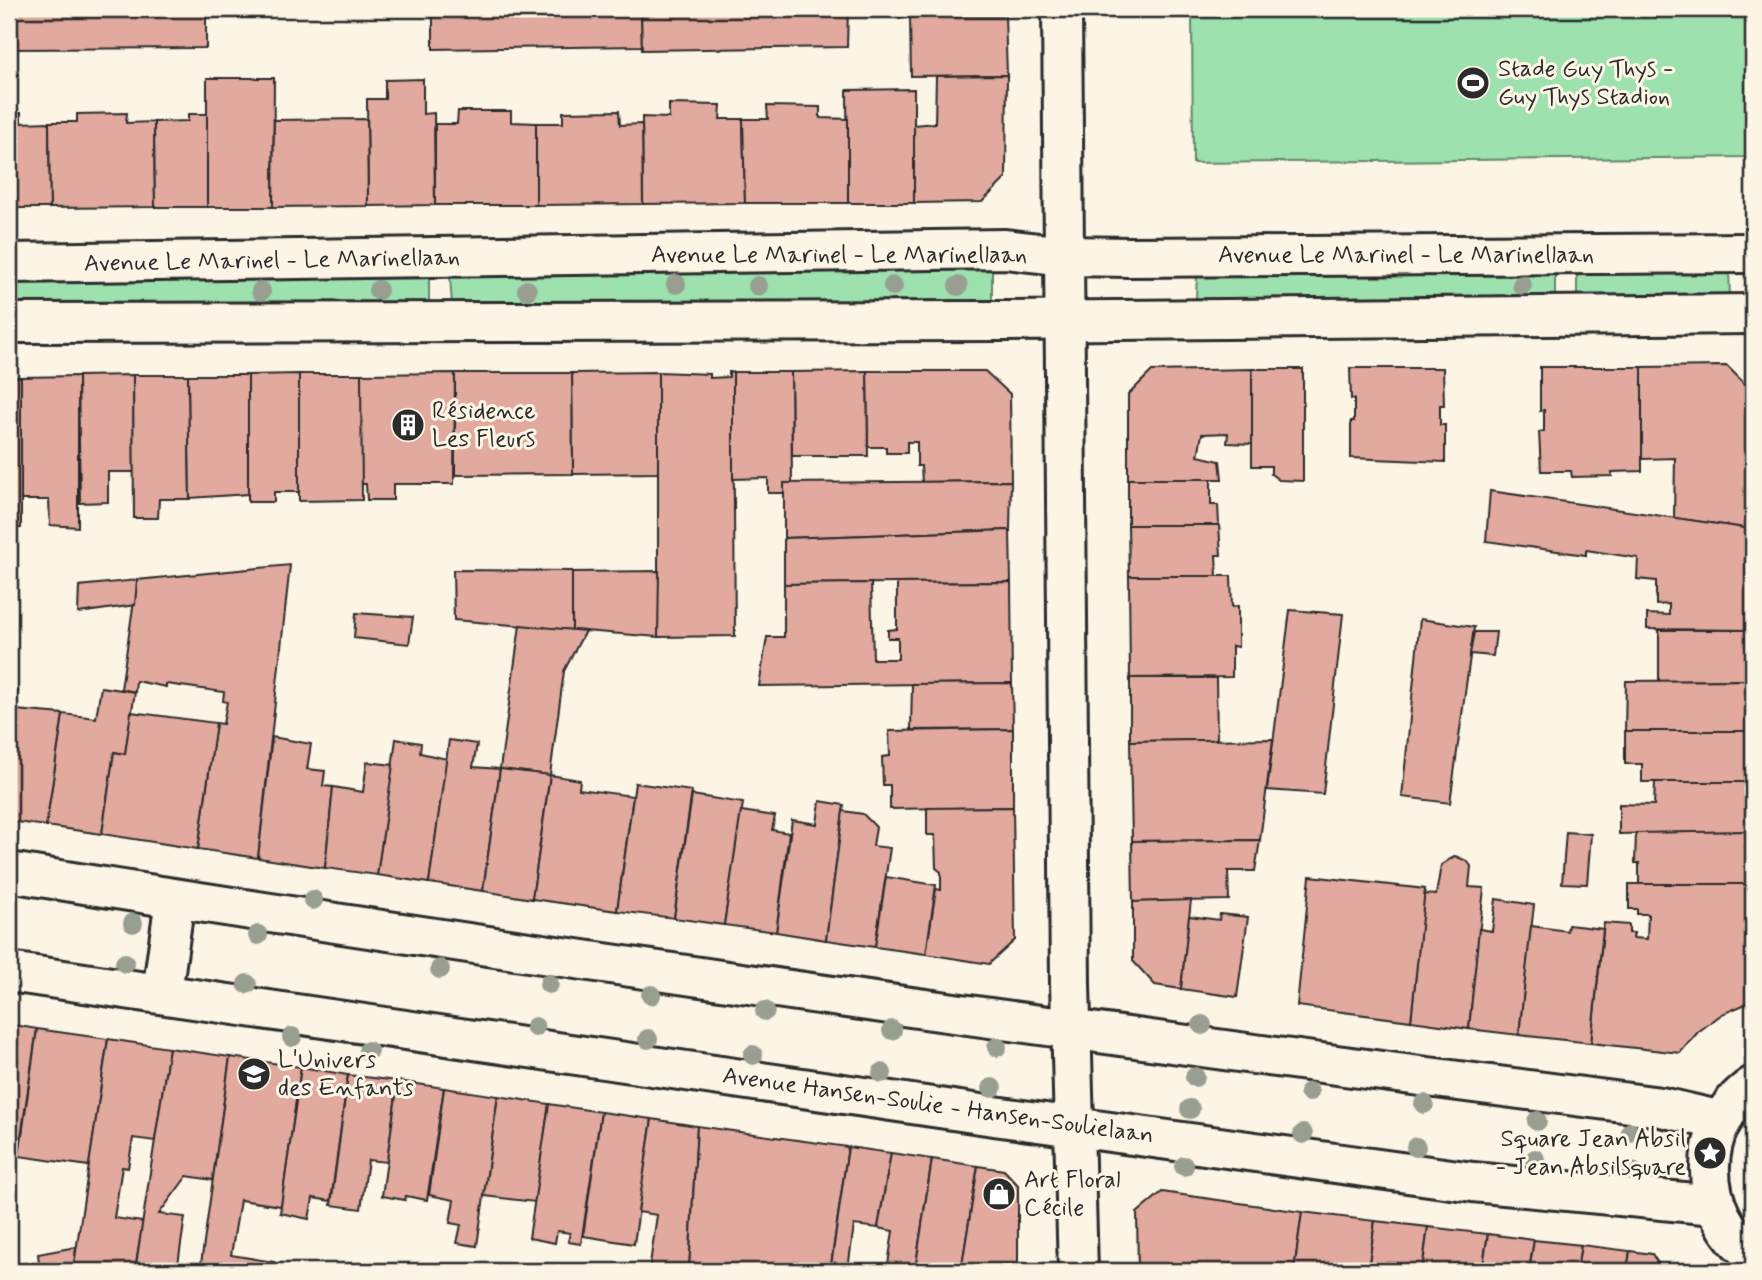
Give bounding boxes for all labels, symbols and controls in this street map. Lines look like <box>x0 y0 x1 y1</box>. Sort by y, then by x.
place label: Stade Guy Thys - Guy Thys Stadion <box>1498 54 1674 113</box>
sports icon: Stade Guy Thys - Guy Thys Stadion <box>1454 64 1492 102</box>
street label: Avenue Le Marinel - Le Marinellaan <box>651 240 1027 271</box>
street label: Avenue Le Marinel - Le Marinellaan <box>1218 240 1594 271</box>
street label: Avenue Le Marinel - Le Marinellaan <box>84 242 460 280</box>
place label: Résidence Les Fleurs <box>432 396 535 455</box>
building icon: Résidence Les Fleurs <box>389 406 427 444</box>
place label: L'Univers des Enfants <box>278 1045 414 1104</box>
school or university icon: L'Univers des Enfants <box>235 1055 273 1093</box>
street label: Avenue Hansen-Soulie - Hansen-Soulielaan <box>720 1060 1156 1152</box>
place label: Square Jean Absil - Jean Absilsquare <box>1496 1124 1686 1183</box>
place icon: Square Jean Absil - Jean Absilsquare <box>1691 1134 1729 1172</box>
place label: Art Floral Cécile <box>1024 1165 1120 1224</box>
shop icon: Art Floral Cécile <box>980 1175 1018 1213</box>

